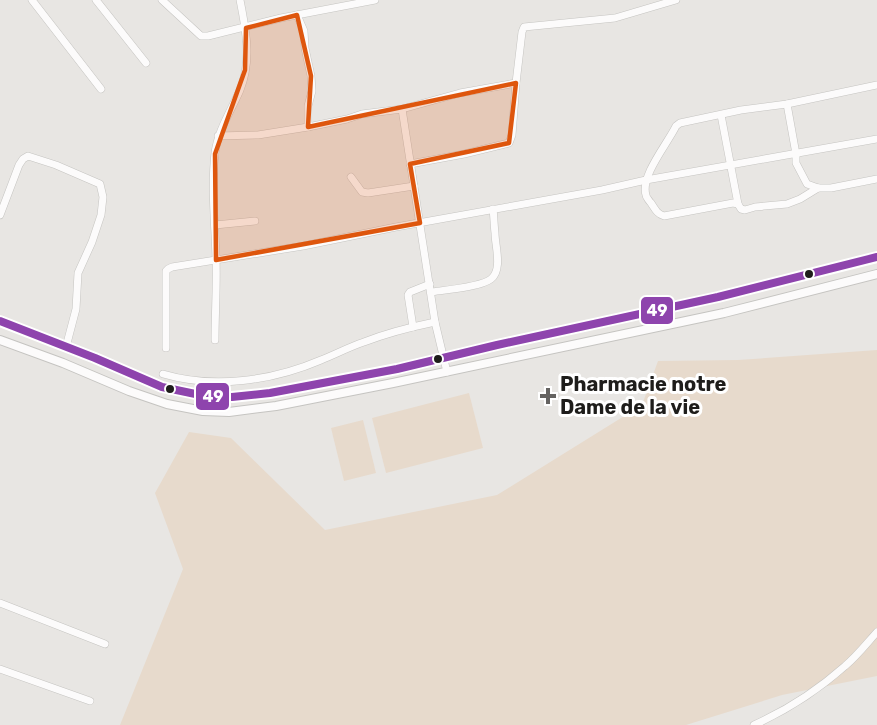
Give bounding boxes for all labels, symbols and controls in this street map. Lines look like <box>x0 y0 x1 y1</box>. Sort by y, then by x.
unlabelled marker <box>803 268 815 280</box>
line badge: 49 <box>640 296 674 325</box>
text: 49 <box>646 301 668 320</box>
unlabelled marker <box>432 353 444 365</box>
place label: Pharmacie notre Dame de la vie <box>560 372 727 419</box>
line badge: 49 <box>195 382 230 411</box>
unlabelled marker <box>164 383 176 395</box>
text: 49 <box>202 387 224 406</box>
marker: Pharmacie notre Dame de la vie <box>541 389 555 403</box>

